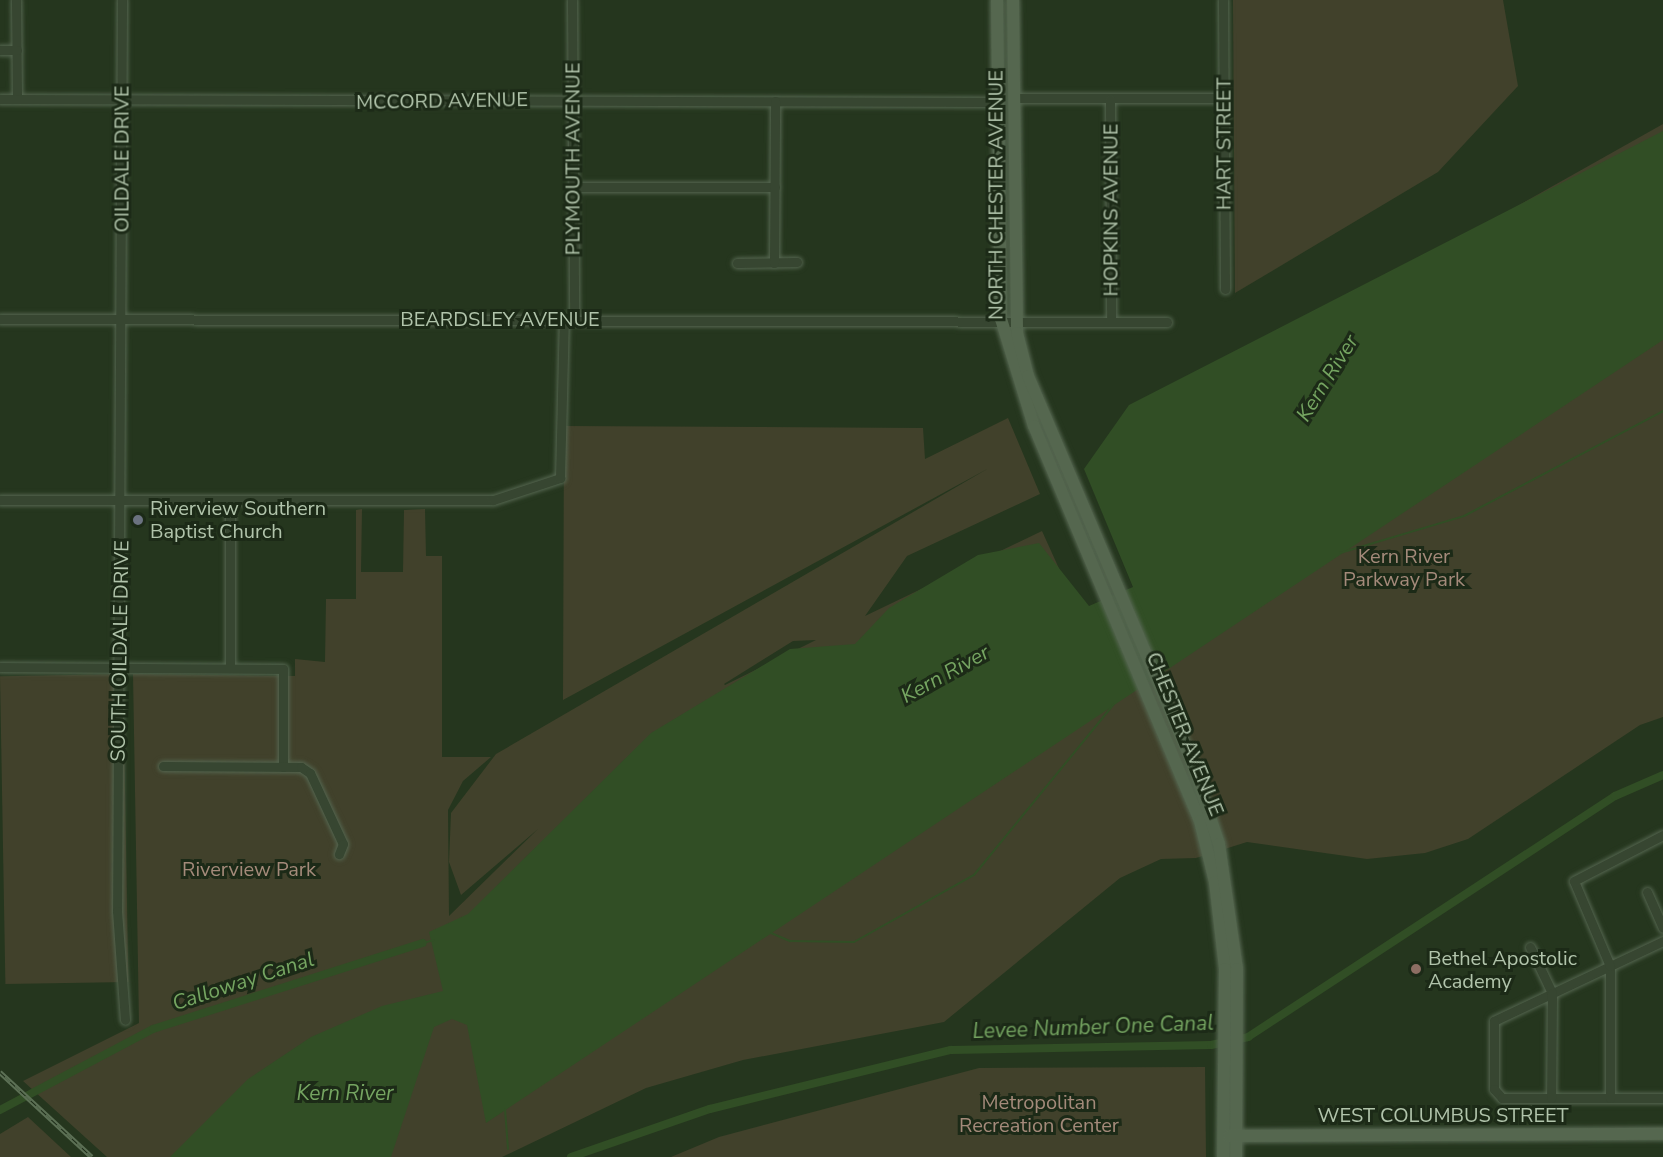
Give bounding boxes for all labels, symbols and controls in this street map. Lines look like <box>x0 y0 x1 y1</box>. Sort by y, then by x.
street label: PLYMOUTH AVENUE <box>561 63 585 255</box>
street label: NORTH CHESTER AVENUE <box>984 70 1008 320</box>
street label: HART STREET <box>1212 78 1236 210</box>
street label: OILDALE DRIVE <box>110 86 134 232</box>
street label: MCCORD AVENUE <box>356 88 528 114</box>
street label: HOPKINS AVENUE <box>1099 123 1123 297</box>
street label: BEARDSLEY AVENUE <box>400 307 600 331</box>
water label: Kern River <box>1291 330 1363 426</box>
place label: Riverview Southern Baptist Church <box>150 496 326 543</box>
marker: Riverview Southern Baptist Church <box>131 513 145 527</box>
street label: SOUTH OILDALE DRIVE <box>106 540 134 762</box>
park label: Kern River Parkway Park <box>1343 544 1465 591</box>
water label: Kern River <box>896 639 994 709</box>
street label: CHESTER AVENUE <box>1141 649 1229 819</box>
park label: Riverview Park <box>182 857 316 881</box>
water label: Calloway Canal <box>169 946 317 1016</box>
place label: Bethel Apostolic Academy <box>1428 946 1577 993</box>
marker: Bethel Apostolic Academy <box>1409 962 1423 976</box>
water label: Levee Number One Canal <box>972 1010 1214 1044</box>
water label: Kern River <box>296 1080 394 1106</box>
park label: Metropolitan Recreation Center <box>959 1090 1119 1137</box>
street label: WEST COLUMBUS STREET <box>1317 1103 1569 1127</box>

